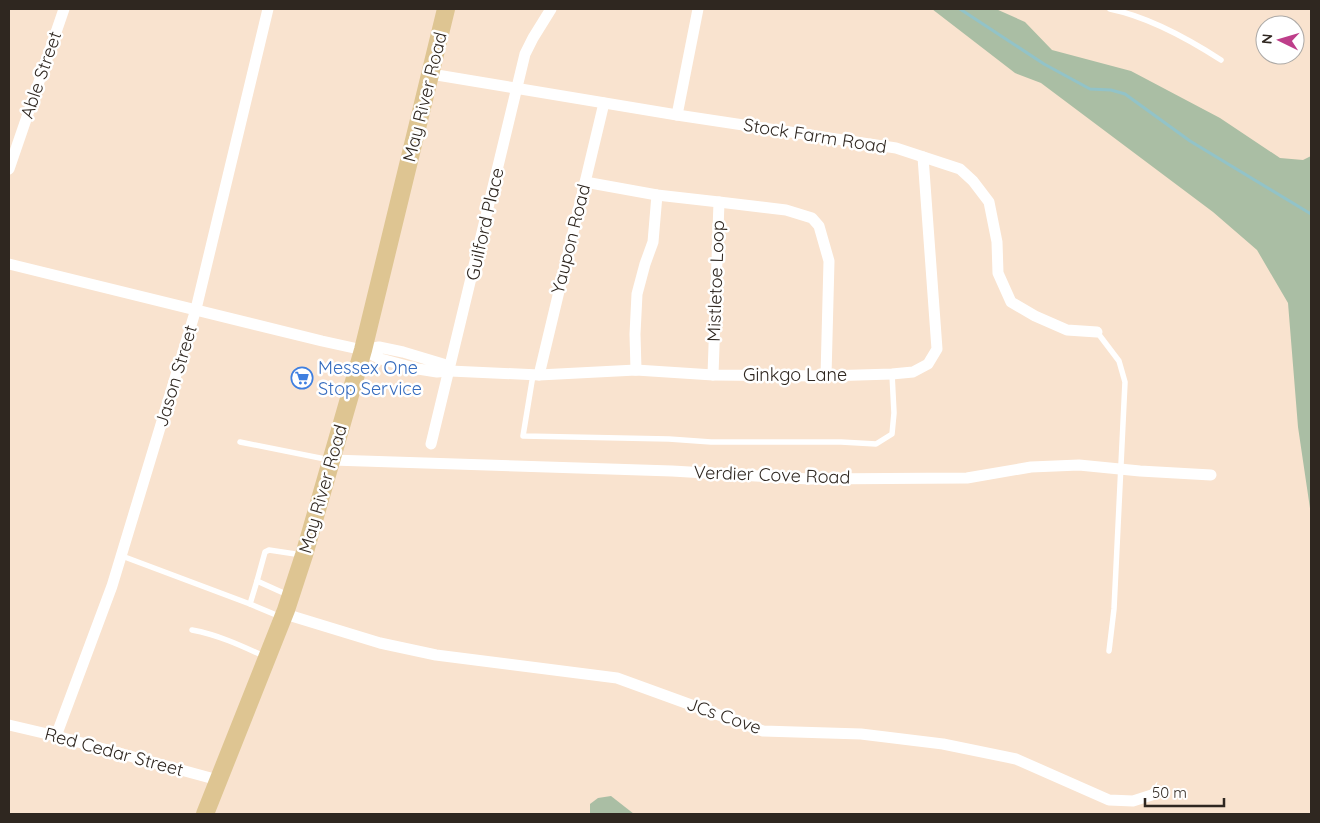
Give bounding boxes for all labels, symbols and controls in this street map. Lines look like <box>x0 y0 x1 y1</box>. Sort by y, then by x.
north arrow <box>1255 15 1305 65</box>
street label: Able Street <box>15 28 66 122</box>
street label: May River Road <box>397 30 452 164</box>
text: N <box>1258 33 1276 45</box>
street label: Stock Farm Road <box>742 113 888 158</box>
street label: Guilford Place <box>460 165 509 283</box>
street label: Yaupon Road <box>546 182 595 296</box>
street label: Mistletoe Loop <box>702 220 729 342</box>
street label: Jason Street <box>149 322 202 429</box>
place label: Messex One Stop Service <box>318 356 422 400</box>
street label: Ginkgo Lane <box>743 363 847 386</box>
supermarket icon: Messex One Stop Service <box>290 366 314 390</box>
street label: May River Road <box>293 422 352 556</box>
street label: Verdier Cove Road <box>693 460 851 489</box>
street label: JCs Cove <box>684 692 765 739</box>
street label: Red Cedar Street <box>42 722 186 781</box>
scale bar <box>1145 776 1224 808</box>
text: 50 m <box>1152 783 1187 802</box>

